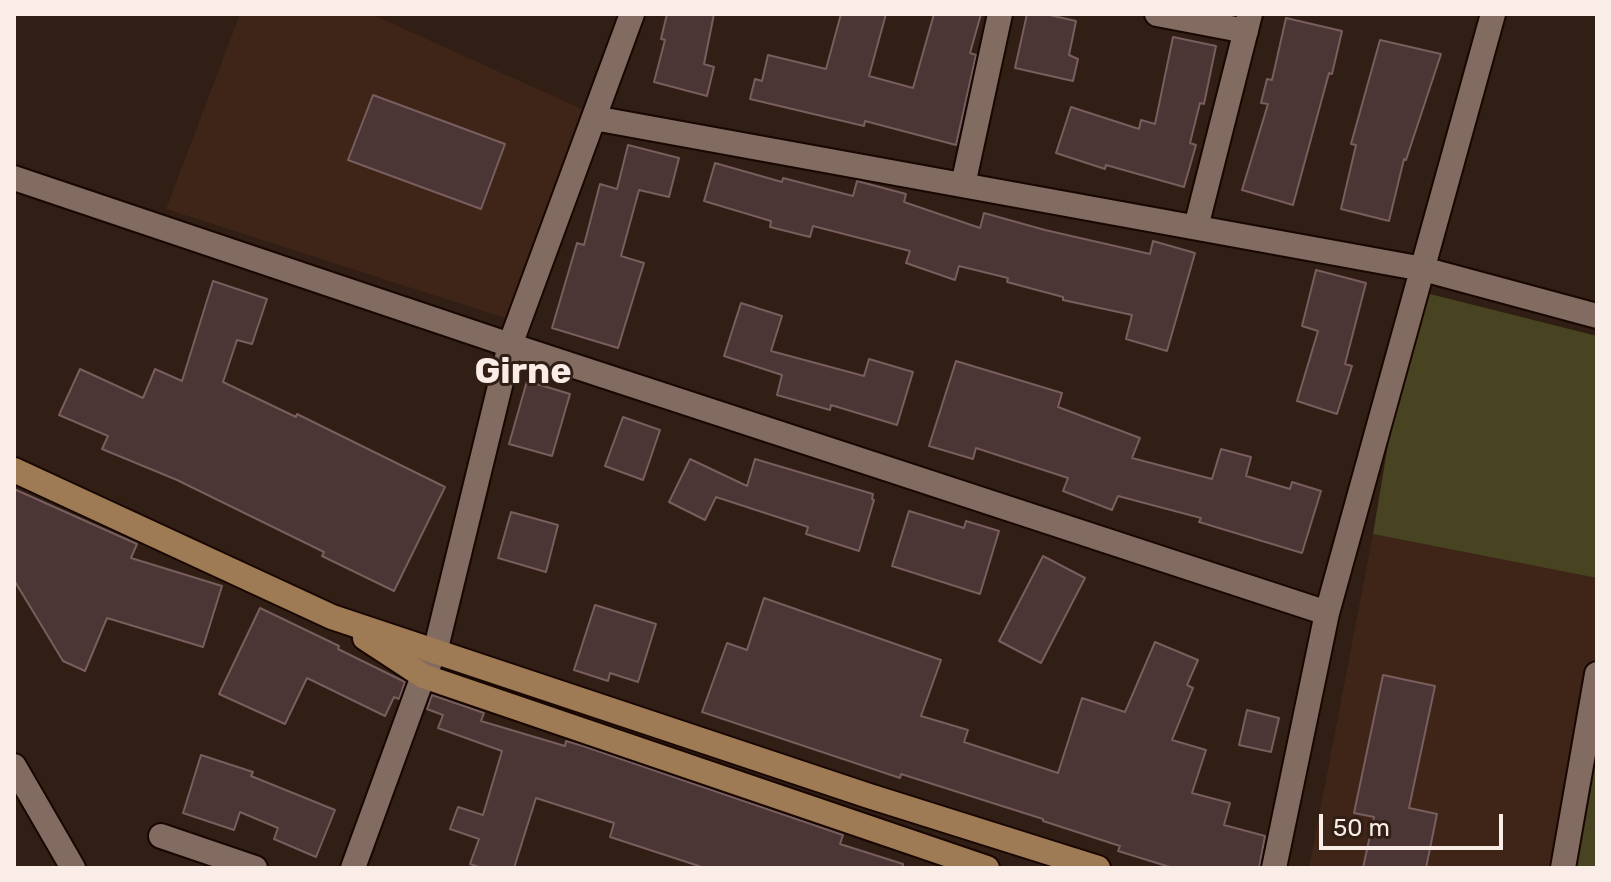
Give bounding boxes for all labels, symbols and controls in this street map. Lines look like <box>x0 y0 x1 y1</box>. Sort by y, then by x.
district label: Girne <box>474 351 572 395</box>
scale bar <box>1323 798 1507 848</box>
text: 50 m <box>1333 814 1390 842</box>

